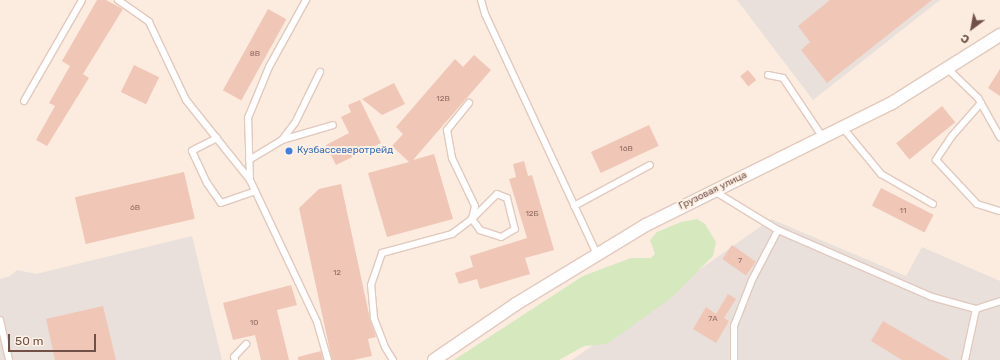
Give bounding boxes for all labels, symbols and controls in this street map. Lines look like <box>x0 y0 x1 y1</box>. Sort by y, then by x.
north arrow <box>952 8 992 48</box>
text: С <box>959 31 972 46</box>
house number: 8В <box>250 49 260 59</box>
house number: 12В <box>436 94 450 104</box>
house number: 16В <box>619 144 633 154</box>
place label: Кузбассеверотрейд <box>297 145 393 157</box>
marker: Кузбассеверотрейд <box>284 146 294 156</box>
street label: Грузовая улица <box>677 169 749 213</box>
house number: 6В <box>130 203 140 213</box>
house number: 11 <box>900 206 906 216</box>
house number: 12Б <box>525 209 539 219</box>
house number: 7 <box>738 256 742 266</box>
house number: 12 <box>333 268 341 278</box>
house number: 7А <box>708 314 718 324</box>
house number: 10 <box>250 318 258 328</box>
scale bar <box>10 326 98 352</box>
text: 50 m <box>15 334 43 348</box>

